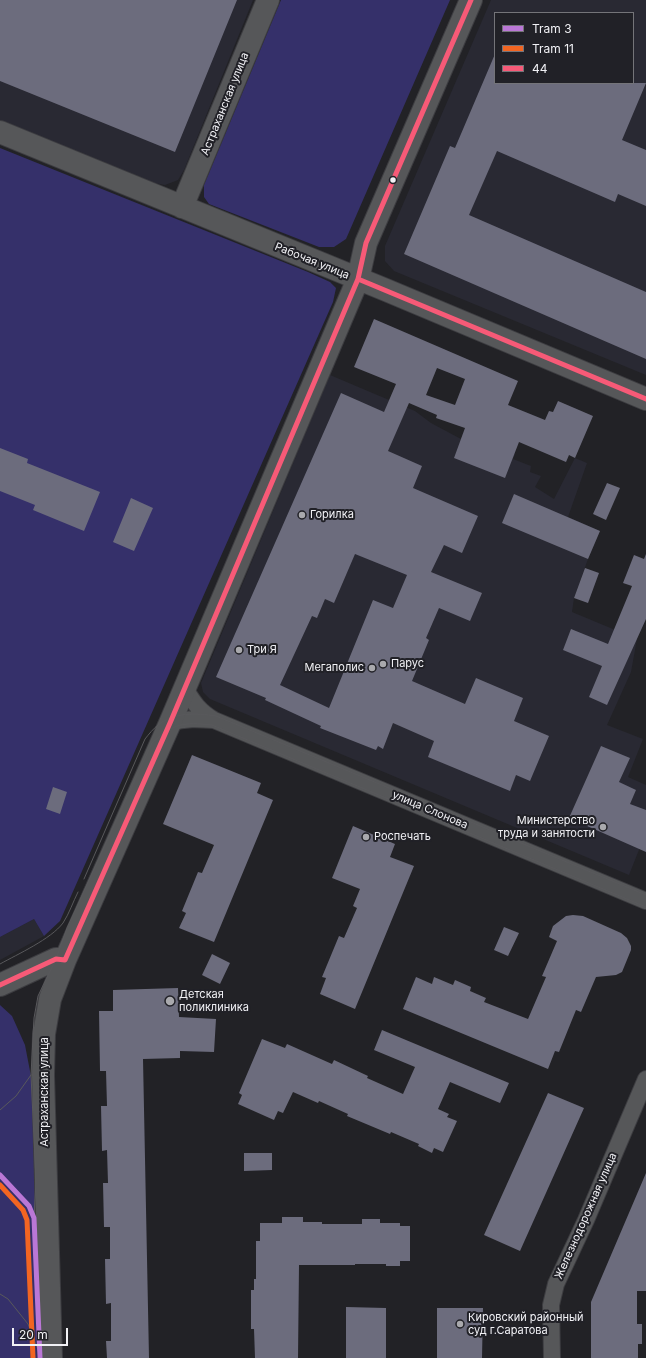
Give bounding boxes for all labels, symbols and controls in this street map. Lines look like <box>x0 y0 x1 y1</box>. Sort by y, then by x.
legend <box>494 12 634 84</box>
text: Tram 3 <box>532 21 572 36</box>
text: Tram 11 <box>532 41 574 56</box>
street label: Астраханская улица <box>198 51 252 157</box>
text: 44 <box>532 61 548 76</box>
unlabelled marker <box>388 175 398 185</box>
street label: Рабочая улица <box>273 240 351 282</box>
place label: Горилка <box>310 508 354 522</box>
marker: Горилка <box>297 510 307 520</box>
place label: Три Я <box>247 643 277 657</box>
marker: Три Я <box>234 645 244 655</box>
place label: Парус <box>391 657 424 671</box>
marker: Парус <box>378 659 388 669</box>
place label: Мегаполис <box>304 661 364 675</box>
marker: Мегаполис <box>367 663 377 673</box>
street label: улица Слонова <box>390 788 470 832</box>
place label: Министерство труда и занятости <box>498 814 595 840</box>
marker: Министерство труда и занятости <box>598 822 608 832</box>
place label: Роспечать <box>374 830 431 844</box>
marker: Роспечать <box>361 832 371 842</box>
place label: Детская поликлиника <box>179 988 249 1014</box>
marker: Детская поликлиника <box>164 995 176 1007</box>
street label: Астраханская улица <box>38 1037 52 1147</box>
street label: Железнодорожная улица <box>552 1151 620 1281</box>
place label: Кировский районный суд г.Саратова <box>468 1311 584 1337</box>
marker: Кировский районный суд г.Саратова <box>455 1319 465 1329</box>
scale bar <box>14 1320 70 1346</box>
text: 20 m <box>19 1327 48 1342</box>

